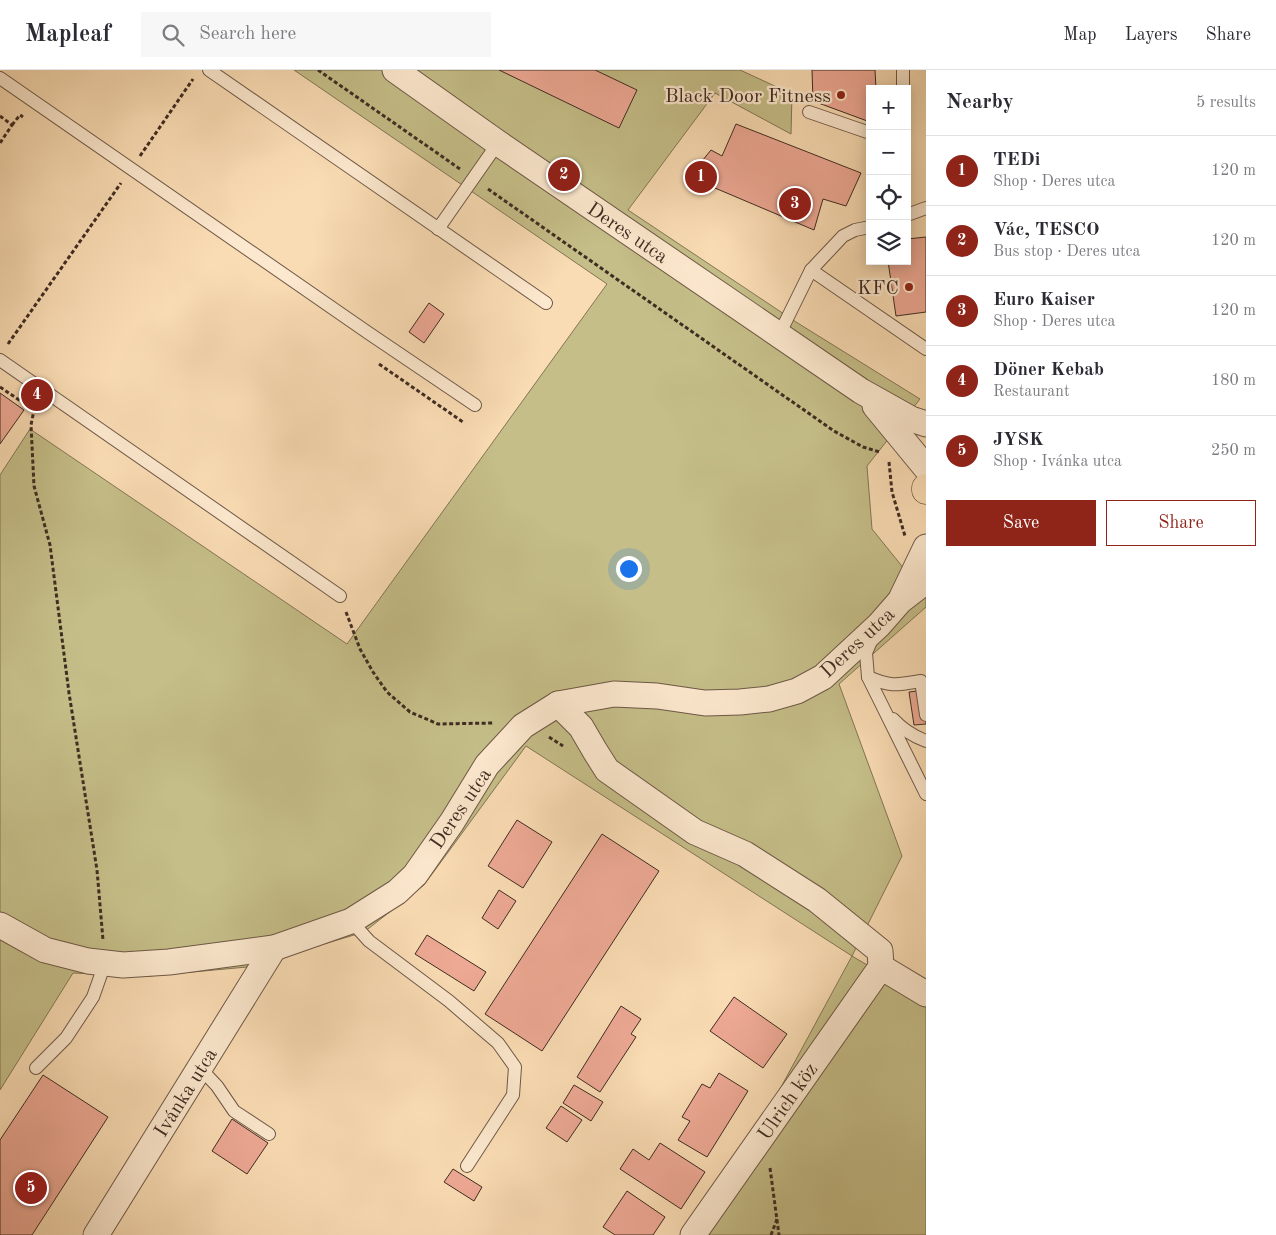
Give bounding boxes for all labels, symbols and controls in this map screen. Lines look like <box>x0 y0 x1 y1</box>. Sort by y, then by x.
search box <box>141 12 491 57</box>
icon: search <box>159 21 187 49</box>
text: Mapleaf <box>25 23 111 47</box>
text: Search here <box>199 25 296 44</box>
text: Map <box>1063 26 1097 44</box>
text: Layers <box>1125 26 1177 44</box>
text: Share <box>1205 26 1251 44</box>
map controls <box>866 85 911 265</box>
button: + <box>866 85 911 130</box>
place label: Black Door Fitness <box>665 87 831 107</box>
marker: Black Door Fitness <box>835 89 847 101</box>
text: Nearby <box>946 92 1014 113</box>
text: 5 results <box>1196 95 1256 111</box>
button: − <box>866 130 911 175</box>
text: TEDi <box>993 151 1040 170</box>
pin: 2 <box>548 156 580 194</box>
pin: 1 <box>685 158 717 196</box>
text: 1 <box>957 163 967 179</box>
text: 120 m <box>1211 163 1256 179</box>
text: Shop · Deres utca <box>993 174 1116 190</box>
button: locate <box>866 175 911 220</box>
pin: 3 <box>779 185 811 223</box>
street label: Deres utca <box>583 199 671 268</box>
button: layers <box>866 220 911 265</box>
text: Vác, TESCO <box>993 221 1100 240</box>
text: 2 <box>957 233 967 249</box>
text: 120 m <box>1211 233 1256 249</box>
text: Bus stop · Deres utca <box>993 244 1140 260</box>
place label: KFC <box>857 279 899 299</box>
marker: KFC <box>903 281 915 293</box>
text: Euro Kaiser <box>993 291 1095 310</box>
text: 3 <box>957 303 967 319</box>
text: 120 m <box>1211 303 1256 319</box>
text: Shop · Deres utca <box>993 314 1116 330</box>
text: Döner Kebab <box>993 361 1104 380</box>
text: 4 <box>957 373 967 389</box>
text: 180 m <box>1211 373 1256 389</box>
pin: 4 <box>21 376 53 414</box>
text: Restaurant <box>993 384 1070 400</box>
text: JYSK <box>993 431 1044 450</box>
text: 5 <box>957 443 967 459</box>
text: 250 m <box>1211 443 1256 459</box>
text: Shop · Ivánka utca <box>993 454 1122 470</box>
button: Save <box>946 500 1096 546</box>
button: Share <box>1106 500 1256 546</box>
your location <box>616 556 642 582</box>
street label: Deres utca <box>818 604 899 682</box>
street label: Deres utca <box>427 765 496 853</box>
street label: Ivánka utca <box>152 1045 222 1141</box>
street label: Ulrich köz <box>755 1060 822 1144</box>
pin: 5 <box>15 1169 47 1207</box>

